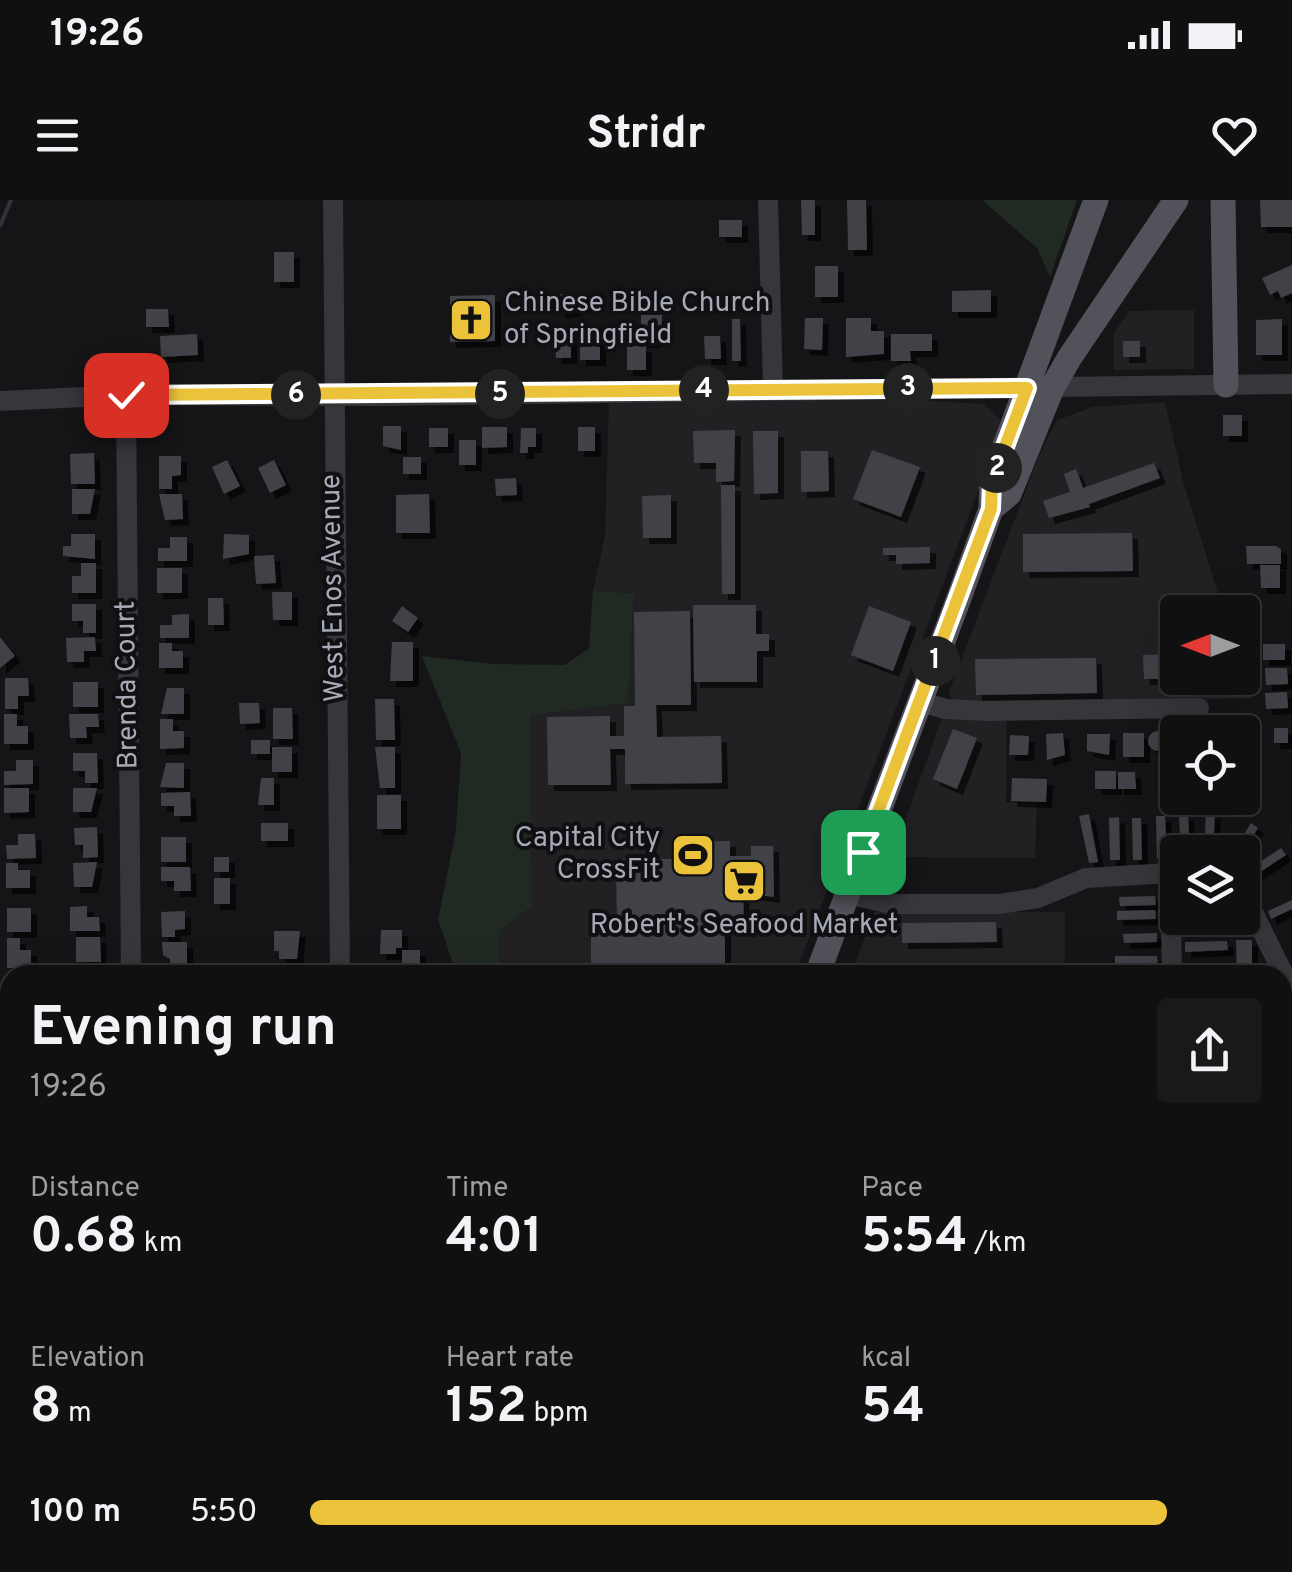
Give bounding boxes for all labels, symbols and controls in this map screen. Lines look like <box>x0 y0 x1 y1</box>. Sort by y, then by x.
text: 19:26 <box>50 11 144 60</box>
text: Stridr <box>587 107 705 164</box>
icon: menu <box>30 108 85 163</box>
icon: heart <box>1207 108 1262 163</box>
place label: Chinese Bible Church of Springfield <box>504 286 770 354</box>
church icon: Chinese Bible Church of Springfield <box>448 297 494 343</box>
pin <box>84 353 169 438</box>
pin: 3 <box>883 363 933 413</box>
pin: 4 <box>679 365 729 415</box>
icon: check <box>99 368 154 423</box>
pin: 5 <box>475 369 525 419</box>
pin: 6 <box>271 370 321 420</box>
text: 3 <box>900 370 916 406</box>
text: 4 <box>695 372 713 408</box>
text: 5 <box>491 376 509 412</box>
text: 6 <box>287 377 305 413</box>
pin: 2 <box>972 443 1022 493</box>
text: 2 <box>988 450 1006 486</box>
street label: West Enos Avenue <box>314 474 354 702</box>
north arrow <box>1160 595 1260 695</box>
map controls <box>1160 595 1260 935</box>
street label: Brenda Court <box>109 600 147 770</box>
pin: 1 <box>910 636 960 686</box>
text: 1 <box>929 643 941 679</box>
button: locate <box>1160 715 1260 815</box>
pin <box>821 810 906 895</box>
place label: Capital City CrossFit <box>515 821 660 889</box>
icon: arrive <box>836 825 891 880</box>
sports icon: Capital City CrossFit <box>670 832 716 878</box>
button: layers <box>1160 835 1260 935</box>
supermarket icon: Robert's Seafood Market <box>721 858 767 904</box>
place label: Robert's Seafood Market <box>590 908 898 944</box>
text: Evening run <box>30 995 337 1065</box>
button: share <box>1157 998 1262 1103</box>
text: 19:26 <box>30 1068 107 1108</box>
text: Distance <box>30 1171 140 1207</box>
text: Time <box>446 1171 508 1207</box>
text: Pace <box>861 1171 923 1207</box>
text: 0.68 <box>30 1207 137 1270</box>
text: 4:01 <box>446 1207 543 1270</box>
text: 5:54 <box>861 1207 968 1270</box>
text: km <box>137 1226 183 1262</box>
text: /km <box>968 1226 1027 1262</box>
text: Elevation <box>30 1341 145 1377</box>
text: Heart rate <box>446 1341 574 1377</box>
text: kcal <box>861 1341 911 1377</box>
text: 8 <box>30 1377 61 1440</box>
text: 152 <box>446 1377 527 1440</box>
text: 54 <box>861 1377 925 1440</box>
text: m <box>61 1396 92 1432</box>
text: bpm <box>527 1396 588 1432</box>
text: 100 m <box>30 1493 121 1533</box>
text: 5:50 <box>190 1493 257 1533</box>

